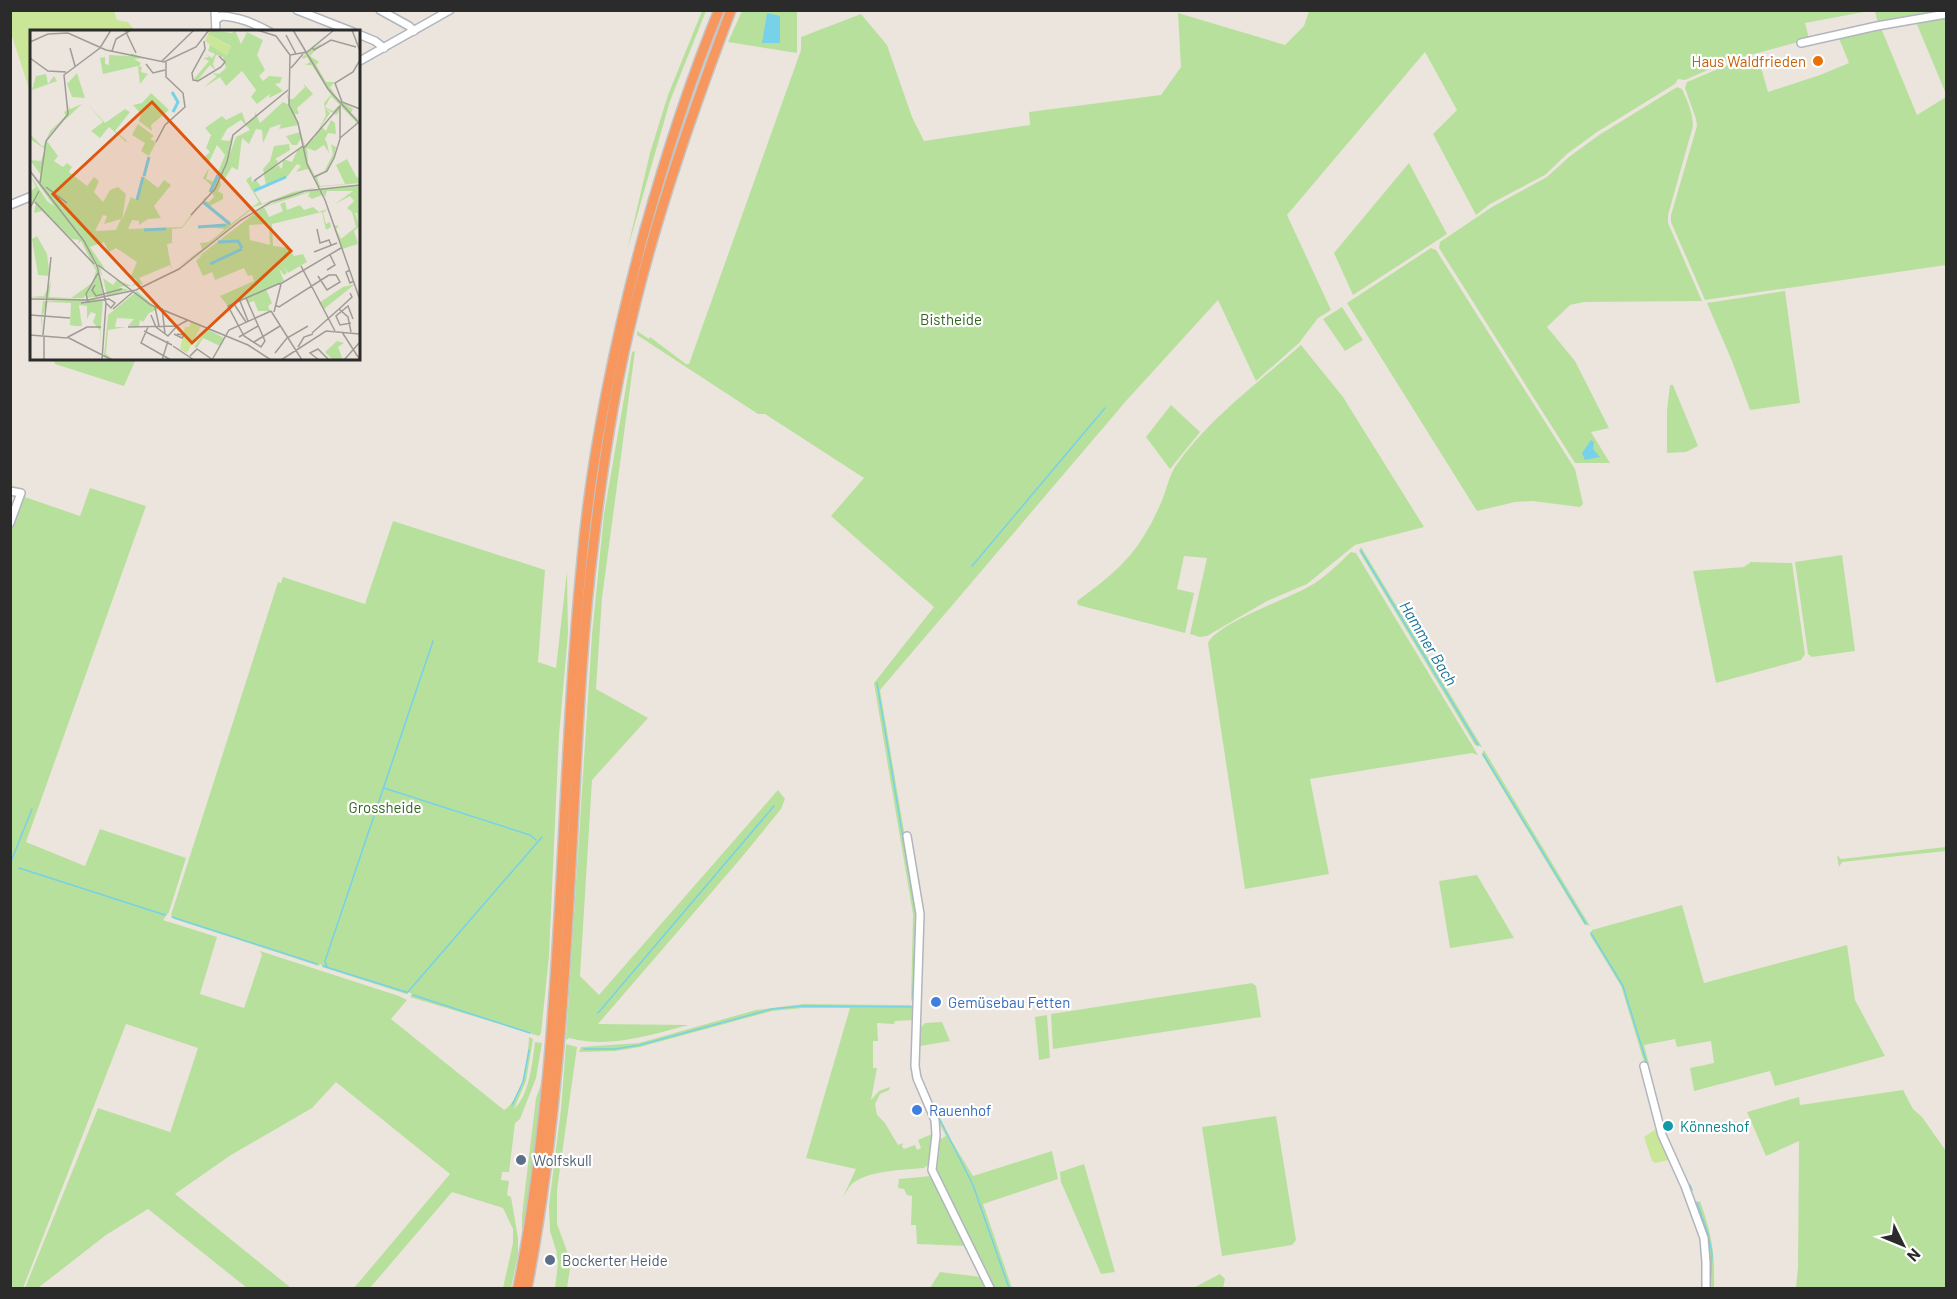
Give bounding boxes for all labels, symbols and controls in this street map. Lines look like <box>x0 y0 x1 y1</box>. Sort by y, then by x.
inset map <box>30 30 360 360</box>
place label: Haus Waldfrieden <box>1692 52 1806 70</box>
marker: Haus Waldfrieden <box>1811 54 1825 68</box>
park label: Bistheide <box>920 310 982 328</box>
water label: Hammer Bach <box>1396 597 1462 689</box>
park label: Grossheide <box>349 798 421 816</box>
place label: Gemüsebau Fetten <box>948 993 1070 1011</box>
marker: Gemüsebau Fetten <box>929 995 943 1009</box>
place label: Rauenhof <box>929 1101 991 1119</box>
marker: Rauenhof <box>910 1103 924 1117</box>
place label: Könneshof <box>1680 1117 1750 1135</box>
marker: Könneshof <box>1661 1119 1675 1133</box>
place label: Wolfskull <box>533 1151 592 1169</box>
marker: Wolfskull <box>514 1153 528 1167</box>
north arrow <box>1873 1215 1933 1275</box>
text: N <box>1904 1245 1925 1266</box>
place label: Bockerter Heide <box>562 1251 668 1269</box>
marker: Bockerter Heide <box>543 1253 557 1267</box>

